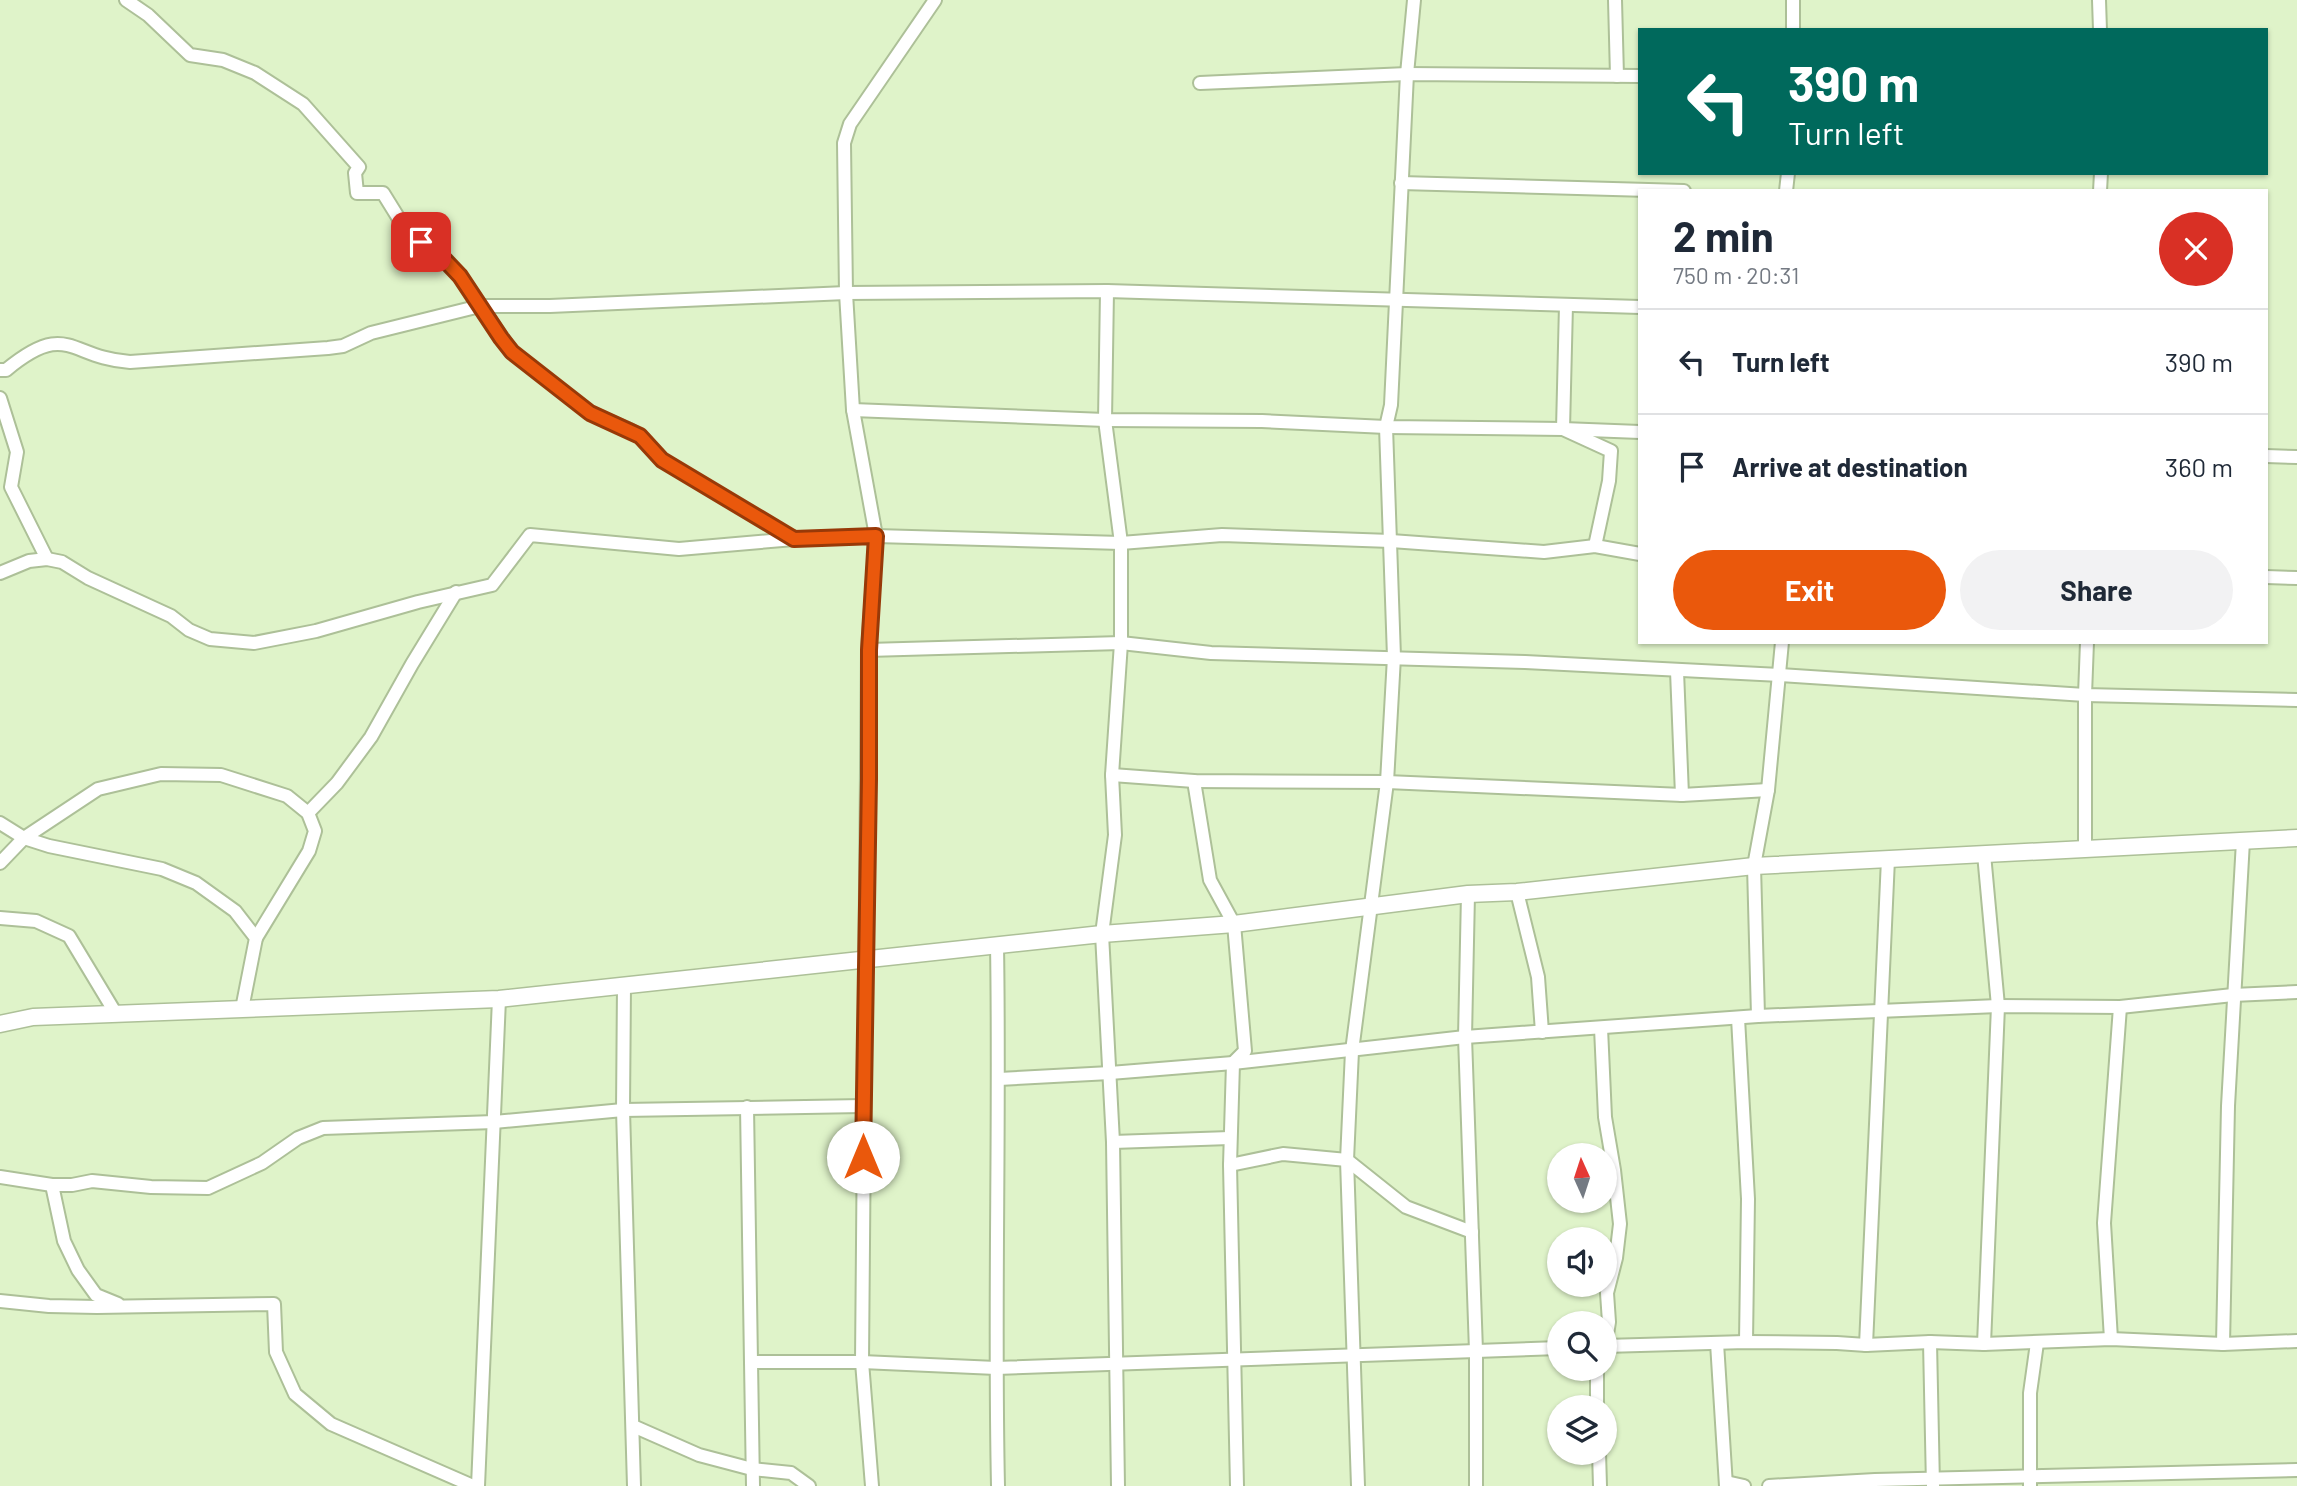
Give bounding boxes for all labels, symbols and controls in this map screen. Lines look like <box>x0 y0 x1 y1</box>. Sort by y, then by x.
text: 390 m <box>1788 53 1919 112</box>
icon: left <box>1673 56 1764 147</box>
text: Turn left <box>1788 113 1905 151</box>
text: 2 min <box>1673 210 1774 260</box>
pin <box>391 212 451 272</box>
button: close <box>2159 212 2233 286</box>
icon: arrive <box>402 223 440 261</box>
text: 750 m · 20:31 <box>1673 261 1799 289</box>
icon: left <box>1673 343 1711 381</box>
text: Turn left <box>1732 346 1830 377</box>
text: 390 m <box>2165 346 2233 377</box>
icon: arrive <box>1673 448 1711 486</box>
text: Arrive at destination <box>1732 451 1968 482</box>
text: 360 m <box>2165 451 2233 482</box>
button: Exit <box>1673 550 1946 630</box>
button: Share <box>1960 550 2233 630</box>
position arrow <box>826 1120 900 1194</box>
north arrow <box>1547 1143 1617 1213</box>
map controls <box>1547 1143 1617 1465</box>
button: sound <box>1547 1227 1617 1297</box>
button: search <box>1547 1311 1617 1381</box>
button: layers <box>1547 1395 1617 1465</box>

